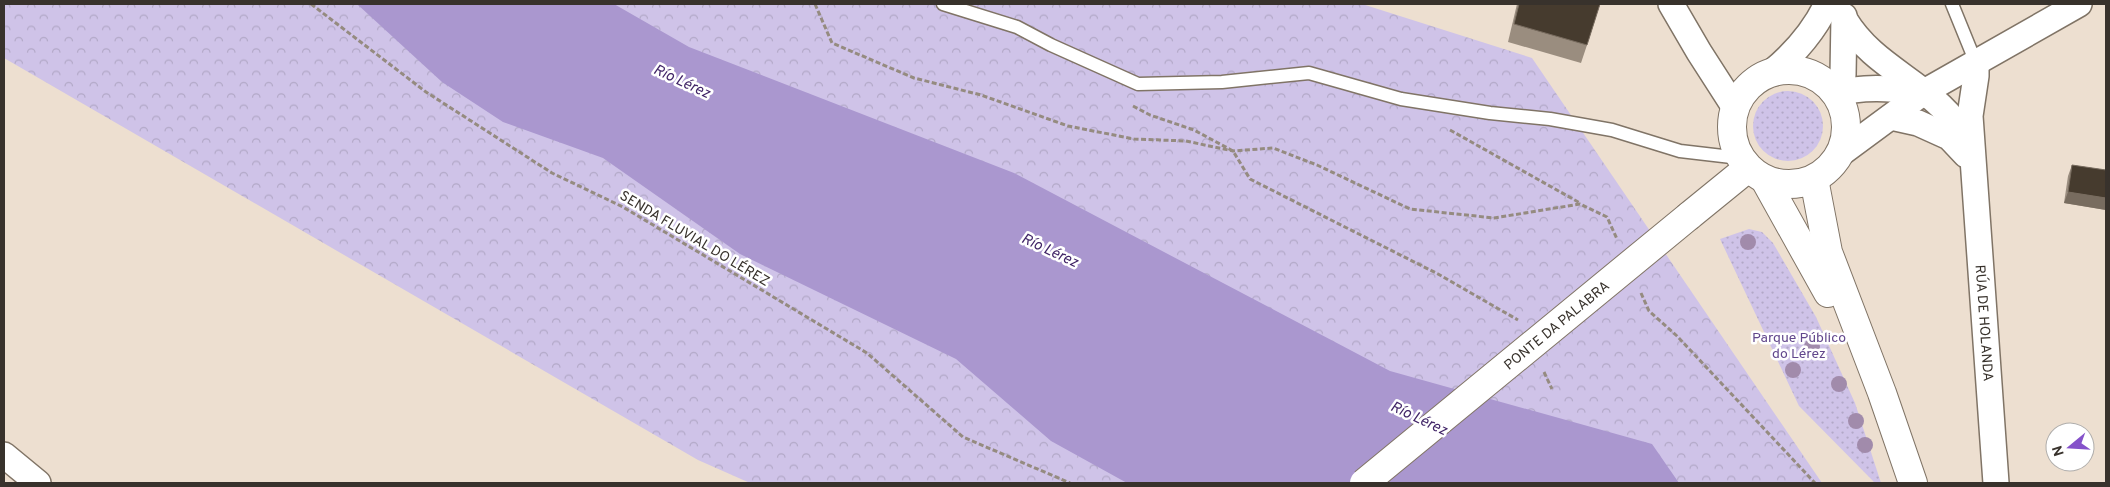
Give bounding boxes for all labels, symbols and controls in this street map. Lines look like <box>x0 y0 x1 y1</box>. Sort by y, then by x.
water label: Río Lérez <box>650 61 713 104</box>
street label: SENDA FLUVIAL DO LÉREZ <box>616 187 773 291</box>
water label: Río Lérez <box>1018 230 1081 273</box>
street label: RÚA DE HOLANDA <box>1971 264 1996 382</box>
street label: PONTE DA PALABRA <box>1501 278 1614 374</box>
park label: Parque Público do Lérez <box>1752 330 1846 363</box>
water label: Río Lérez <box>1387 398 1450 441</box>
north arrow <box>2045 422 2095 472</box>
text: N <box>2049 443 2069 458</box>

